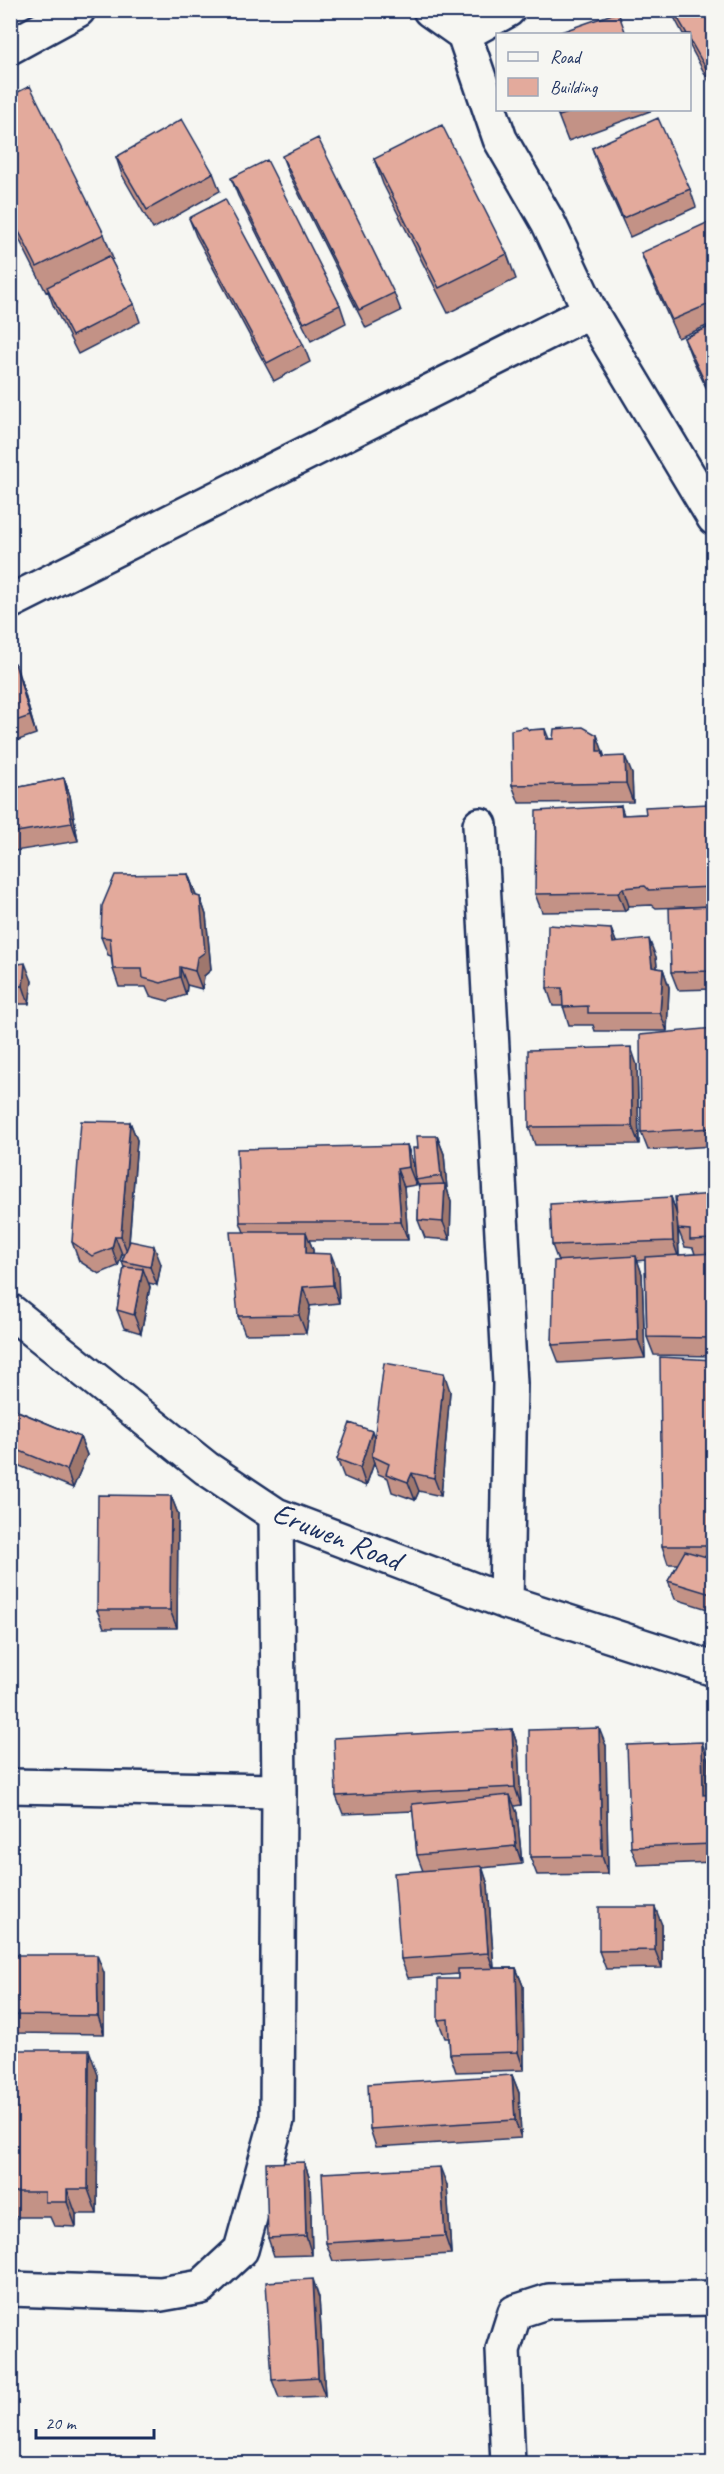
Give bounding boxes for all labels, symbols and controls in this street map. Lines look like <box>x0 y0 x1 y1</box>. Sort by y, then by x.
legend <box>496 33 691 111</box>
text: Road <box>550 46 583 68</box>
text: Building <box>550 76 599 98</box>
street label: Eruwen Road <box>267 1493 411 1580</box>
scale bar <box>36 2402 154 2440</box>
text: 20 m <box>45 2412 78 2434</box>

